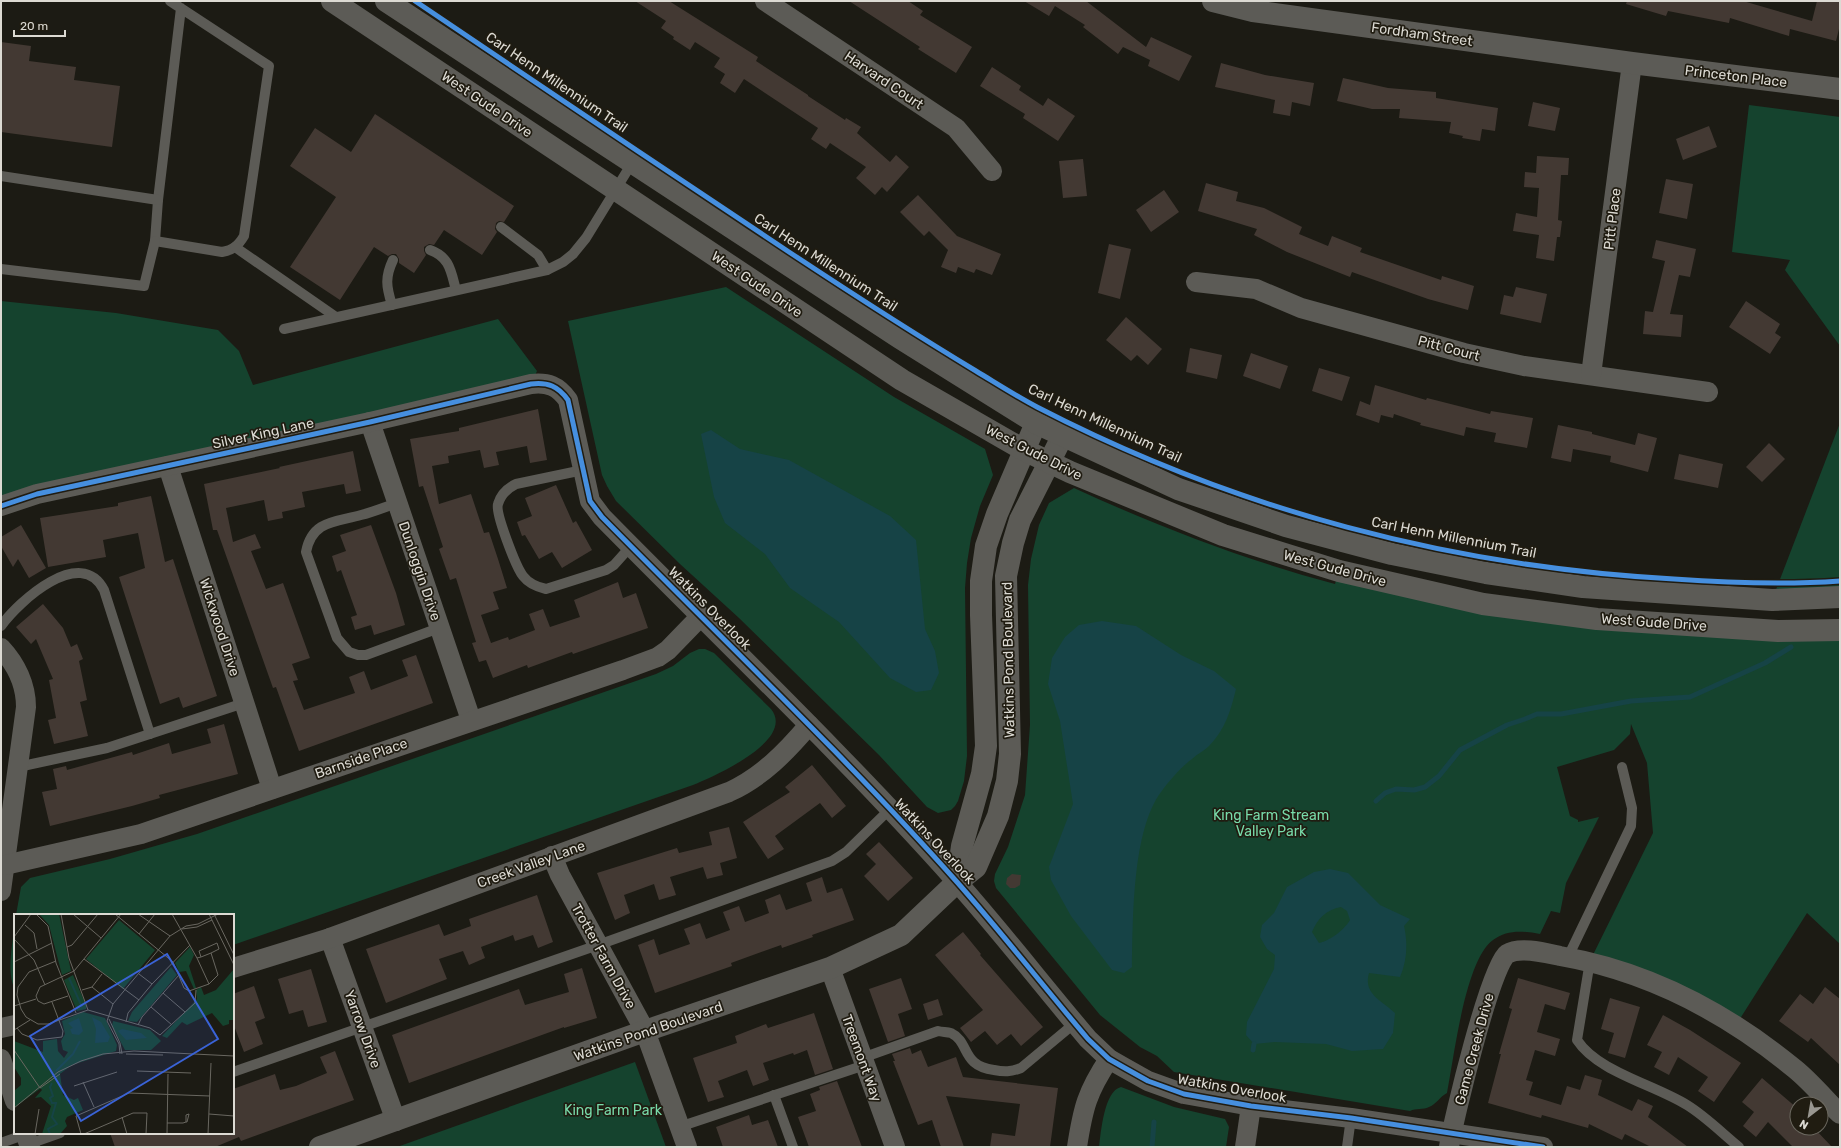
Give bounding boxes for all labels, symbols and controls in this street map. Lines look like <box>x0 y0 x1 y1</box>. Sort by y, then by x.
scale bar <box>14 12 65 38</box>
text: 20 m <box>20 19 48 33</box>
street label: Fordham Street <box>1370 19 1474 50</box>
street label: Carl Henn Millennium Trail <box>482 29 631 136</box>
street label: Harvard Court <box>841 48 927 113</box>
street label: Princeton Place <box>1684 62 1788 91</box>
street label: West Gude Drive <box>438 68 536 141</box>
street label: Pitt Place <box>1600 187 1625 251</box>
street label: Carl Henn Millennium Trail <box>751 210 901 315</box>
street label: West Gude Drive <box>708 248 806 321</box>
street label: Pitt Court <box>1416 332 1482 365</box>
street label: Carl Henn Millennium Trail <box>1025 380 1184 467</box>
street label: Silver King Lane <box>211 414 316 453</box>
street label: West Gude Drive <box>983 421 1085 484</box>
street label: Carl Henn Millennium Trail <box>1370 513 1538 562</box>
street label: Dunloggin Drive <box>395 519 444 623</box>
street label: West Gude Drive <box>1281 547 1388 590</box>
street label: Watkins Overlook <box>665 563 755 654</box>
street label: Wickwood Drive <box>196 576 243 678</box>
street label: Watkins Pond Boulevard <box>999 582 1018 738</box>
street label: West Gude Drive <box>1600 610 1708 635</box>
street label: Barnside Place <box>313 735 410 782</box>
street label: Watkins Overlook <box>891 795 979 888</box>
park label: King Farm Stream Valley Park <box>1213 807 1329 840</box>
street label: Creek Valley Lane <box>475 837 588 892</box>
street label: Trotter Farm Drive <box>568 901 640 1012</box>
inset map <box>14 914 234 1134</box>
street label: Yarrow Drive <box>341 988 385 1071</box>
street label: Game Creek Drive <box>1451 991 1498 1107</box>
street label: Watkins Pond Boulevard <box>571 998 725 1065</box>
street label: Treemont Way <box>838 1012 885 1104</box>
street label: Watkins Overlook <box>1176 1071 1289 1107</box>
north arrow <box>1789 1096 1829 1136</box>
park label: King Farm Park <box>564 1102 663 1119</box>
text: N <box>1797 1116 1811 1132</box>

